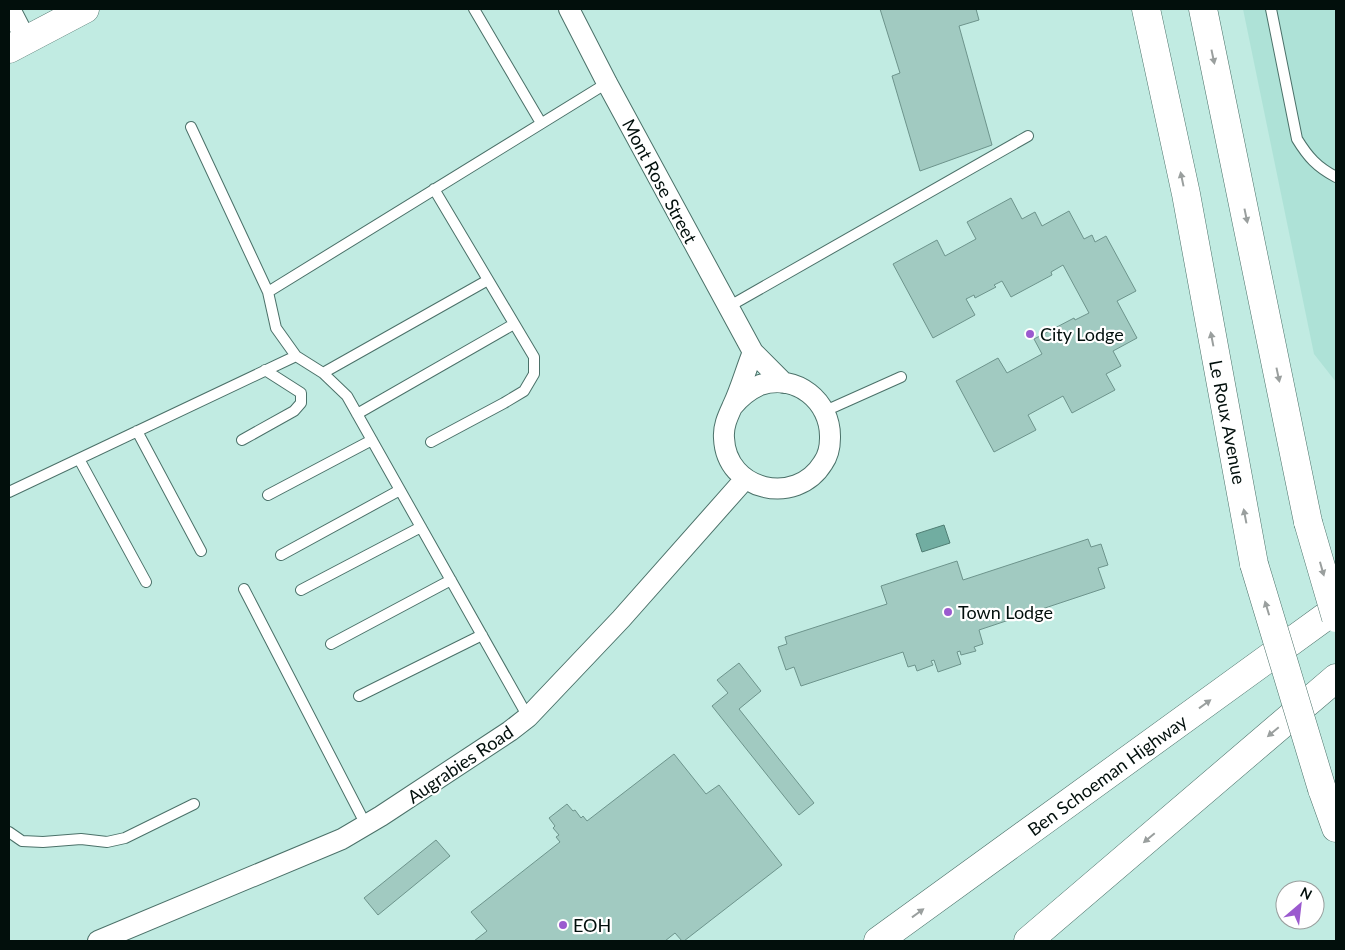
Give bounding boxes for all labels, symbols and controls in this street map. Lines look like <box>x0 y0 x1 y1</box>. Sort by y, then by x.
one-way arrow <box>1209 49 1217 64</box>
street label: Mont Rose Street <box>618 115 702 247</box>
one-way arrow <box>1178 171 1186 187</box>
one-way arrow <box>1242 208 1250 224</box>
place label: City Lodge <box>1040 323 1124 345</box>
marker: City Lodge <box>1024 328 1036 340</box>
one-way arrow <box>1208 331 1216 347</box>
street label: Le Roux Avenue <box>1205 358 1251 486</box>
one-way arrow <box>1274 367 1282 383</box>
one-way arrow <box>1241 508 1249 524</box>
one-way arrow <box>1318 562 1326 577</box>
one-way arrow <box>1263 600 1271 615</box>
place label: Town Lodge <box>958 601 1053 623</box>
marker: Town Lodge <box>942 606 954 618</box>
one-way arrow <box>1198 699 1212 709</box>
street label: Ben Schoeman Highway <box>1023 709 1191 840</box>
street label: Augrabies Road <box>403 721 517 807</box>
one-way arrow <box>1266 727 1279 738</box>
one-way arrow <box>1143 832 1156 843</box>
north arrow <box>1275 880 1325 930</box>
text: N <box>1298 883 1315 903</box>
one-way arrow <box>911 907 924 918</box>
place label: EOH <box>573 914 611 936</box>
marker: EOH <box>557 919 569 931</box>

